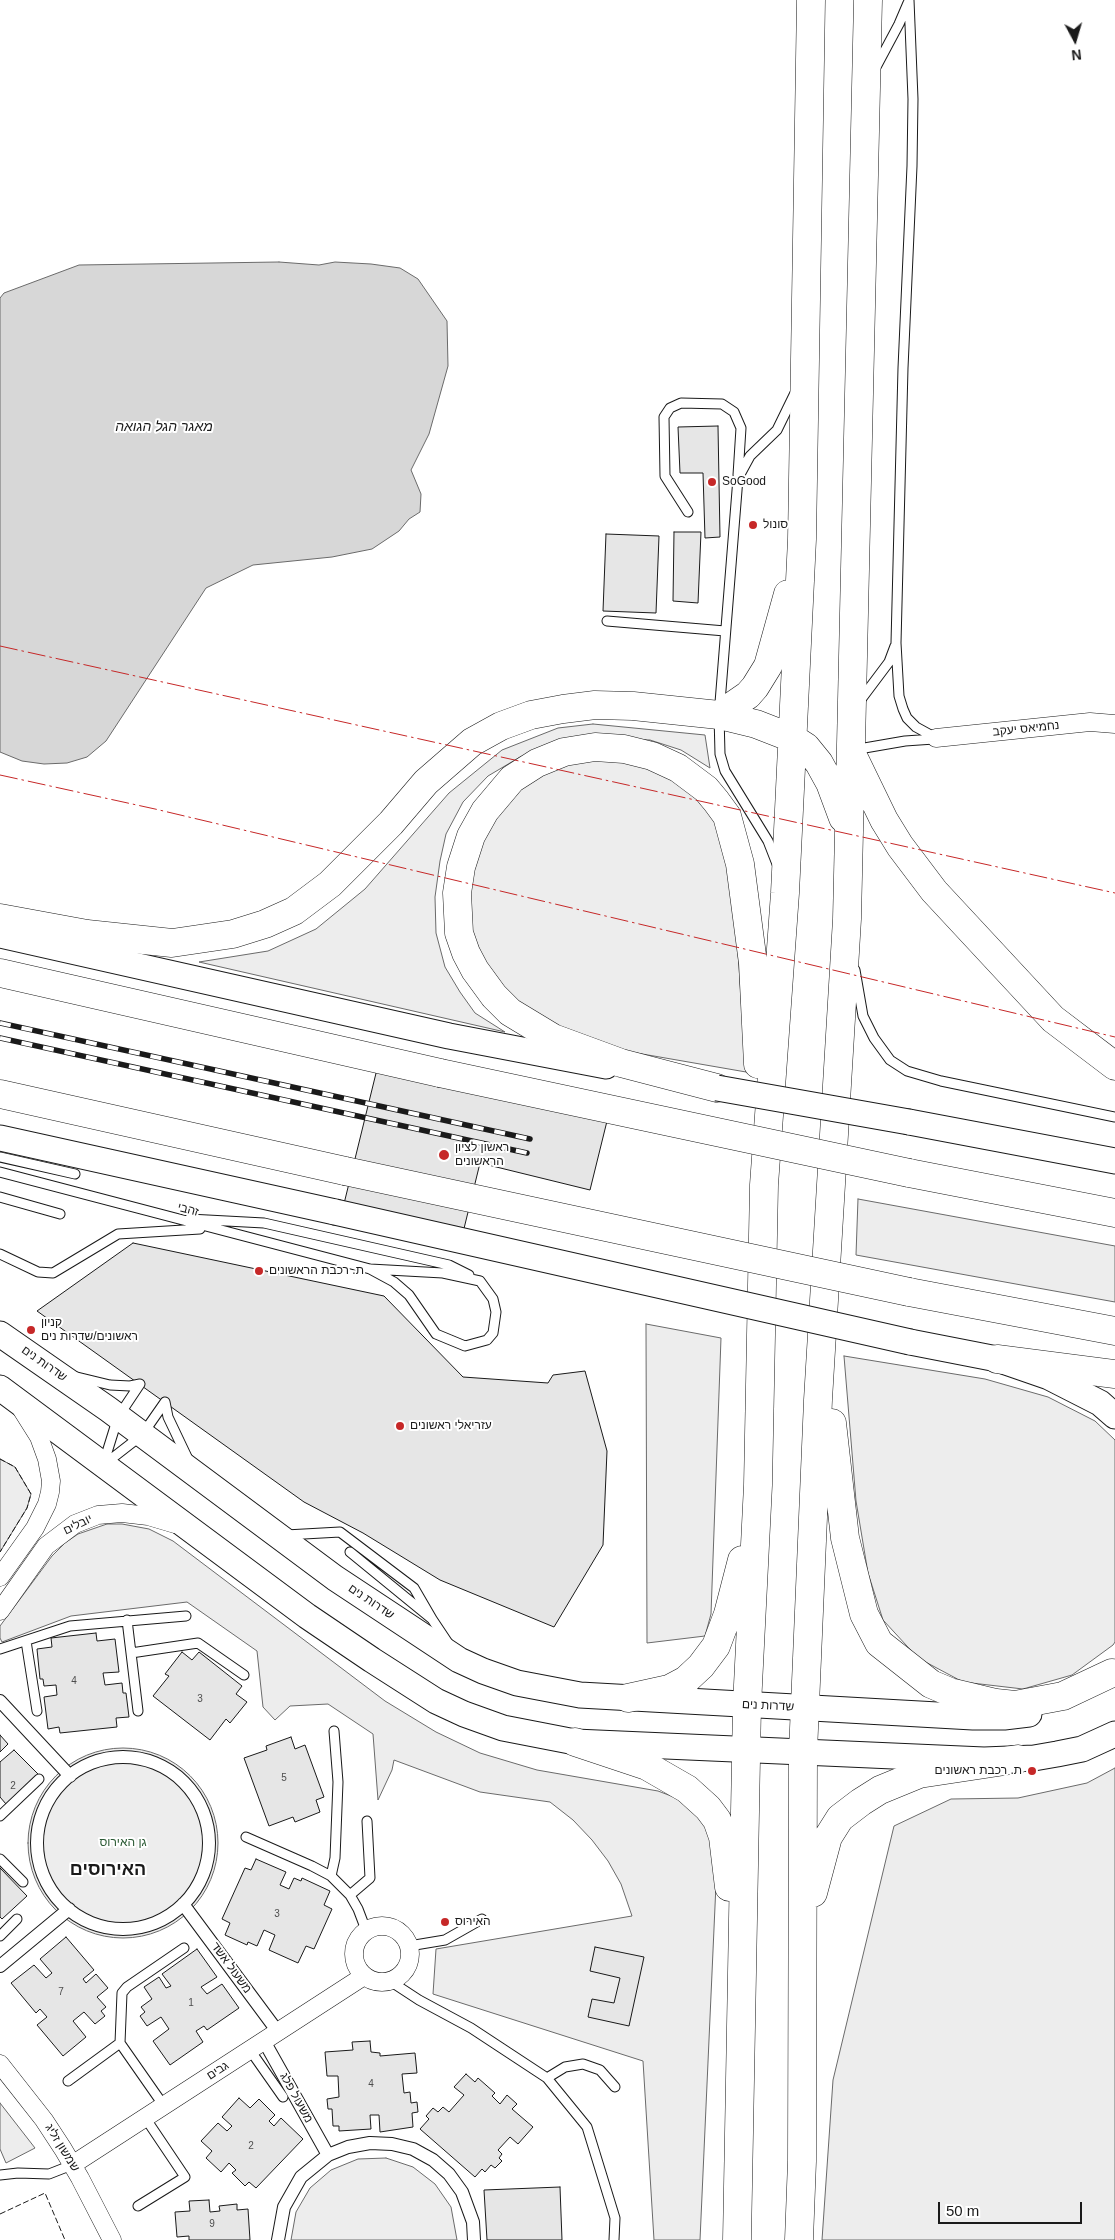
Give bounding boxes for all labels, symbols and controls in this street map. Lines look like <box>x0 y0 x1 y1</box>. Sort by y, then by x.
north arrow <box>1050 15 1100 65</box>
text: N <box>1071 46 1082 63</box>
water label: מאגר הגל הגואה <box>115 419 213 435</box>
place label: SoGood <box>722 475 766 489</box>
marker: SoGood <box>706 476 718 488</box>
place label: סונול <box>763 518 788 532</box>
marker: סונול <box>747 519 759 531</box>
street label: נחמיאס יעקב <box>992 718 1060 740</box>
place label: ראשון לציון הראשונים <box>455 1141 509 1169</box>
marker: ראשון לציון הראשונים <box>437 1148 451 1162</box>
street label: זהבי <box>176 1200 200 1220</box>
place label: ת. רכבת הראשונים <box>269 1264 364 1278</box>
marker: ת. רכבת הראשונים <box>253 1265 265 1277</box>
place label: קניון ראשונים/שדרות נים <box>41 1316 138 1344</box>
marker: קניון ראשונים/שדרות נים <box>25 1324 37 1336</box>
street label: שדרות נים <box>18 1343 70 1385</box>
place label: עזריאלי ראשונים <box>410 1419 492 1433</box>
marker: עזריאלי ראשונים <box>394 1420 406 1432</box>
street label: יובלים <box>61 1512 95 1538</box>
street label: שדרות נים <box>345 1581 397 1623</box>
house number: 4 <box>71 1675 77 1687</box>
house number: 3 <box>197 1693 203 1705</box>
street label: שדרות נים <box>742 1697 794 1715</box>
place label: ת. רכבת ראשונים <box>935 1764 1022 1778</box>
marker: ת. רכבת ראשונים <box>1026 1765 1038 1777</box>
house number: 5 <box>281 1772 287 1784</box>
house number: 2 <box>10 1780 16 1792</box>
park label: גן האירוס <box>99 1836 147 1850</box>
district label: האירוסים <box>70 1859 146 1881</box>
house number: 3 <box>274 1908 280 1920</box>
place label: האירוס <box>455 1915 491 1929</box>
marker: האירוס <box>439 1916 451 1928</box>
street label: משעול אשד <box>208 1940 254 1996</box>
house number: 7 <box>58 1986 64 1998</box>
house number: 1 <box>188 1997 194 2009</box>
street label: גבים <box>204 2059 232 2083</box>
street label: משעול פלג <box>276 2070 316 2126</box>
house number: 4 <box>368 2078 374 2090</box>
street label: שמשון זליג <box>42 2122 82 2174</box>
house number: 2 <box>248 2140 254 2152</box>
scale bar <box>940 2192 1084 2224</box>
text: 50 m <box>946 2202 979 2219</box>
house number: 9 <box>209 2218 215 2230</box>

